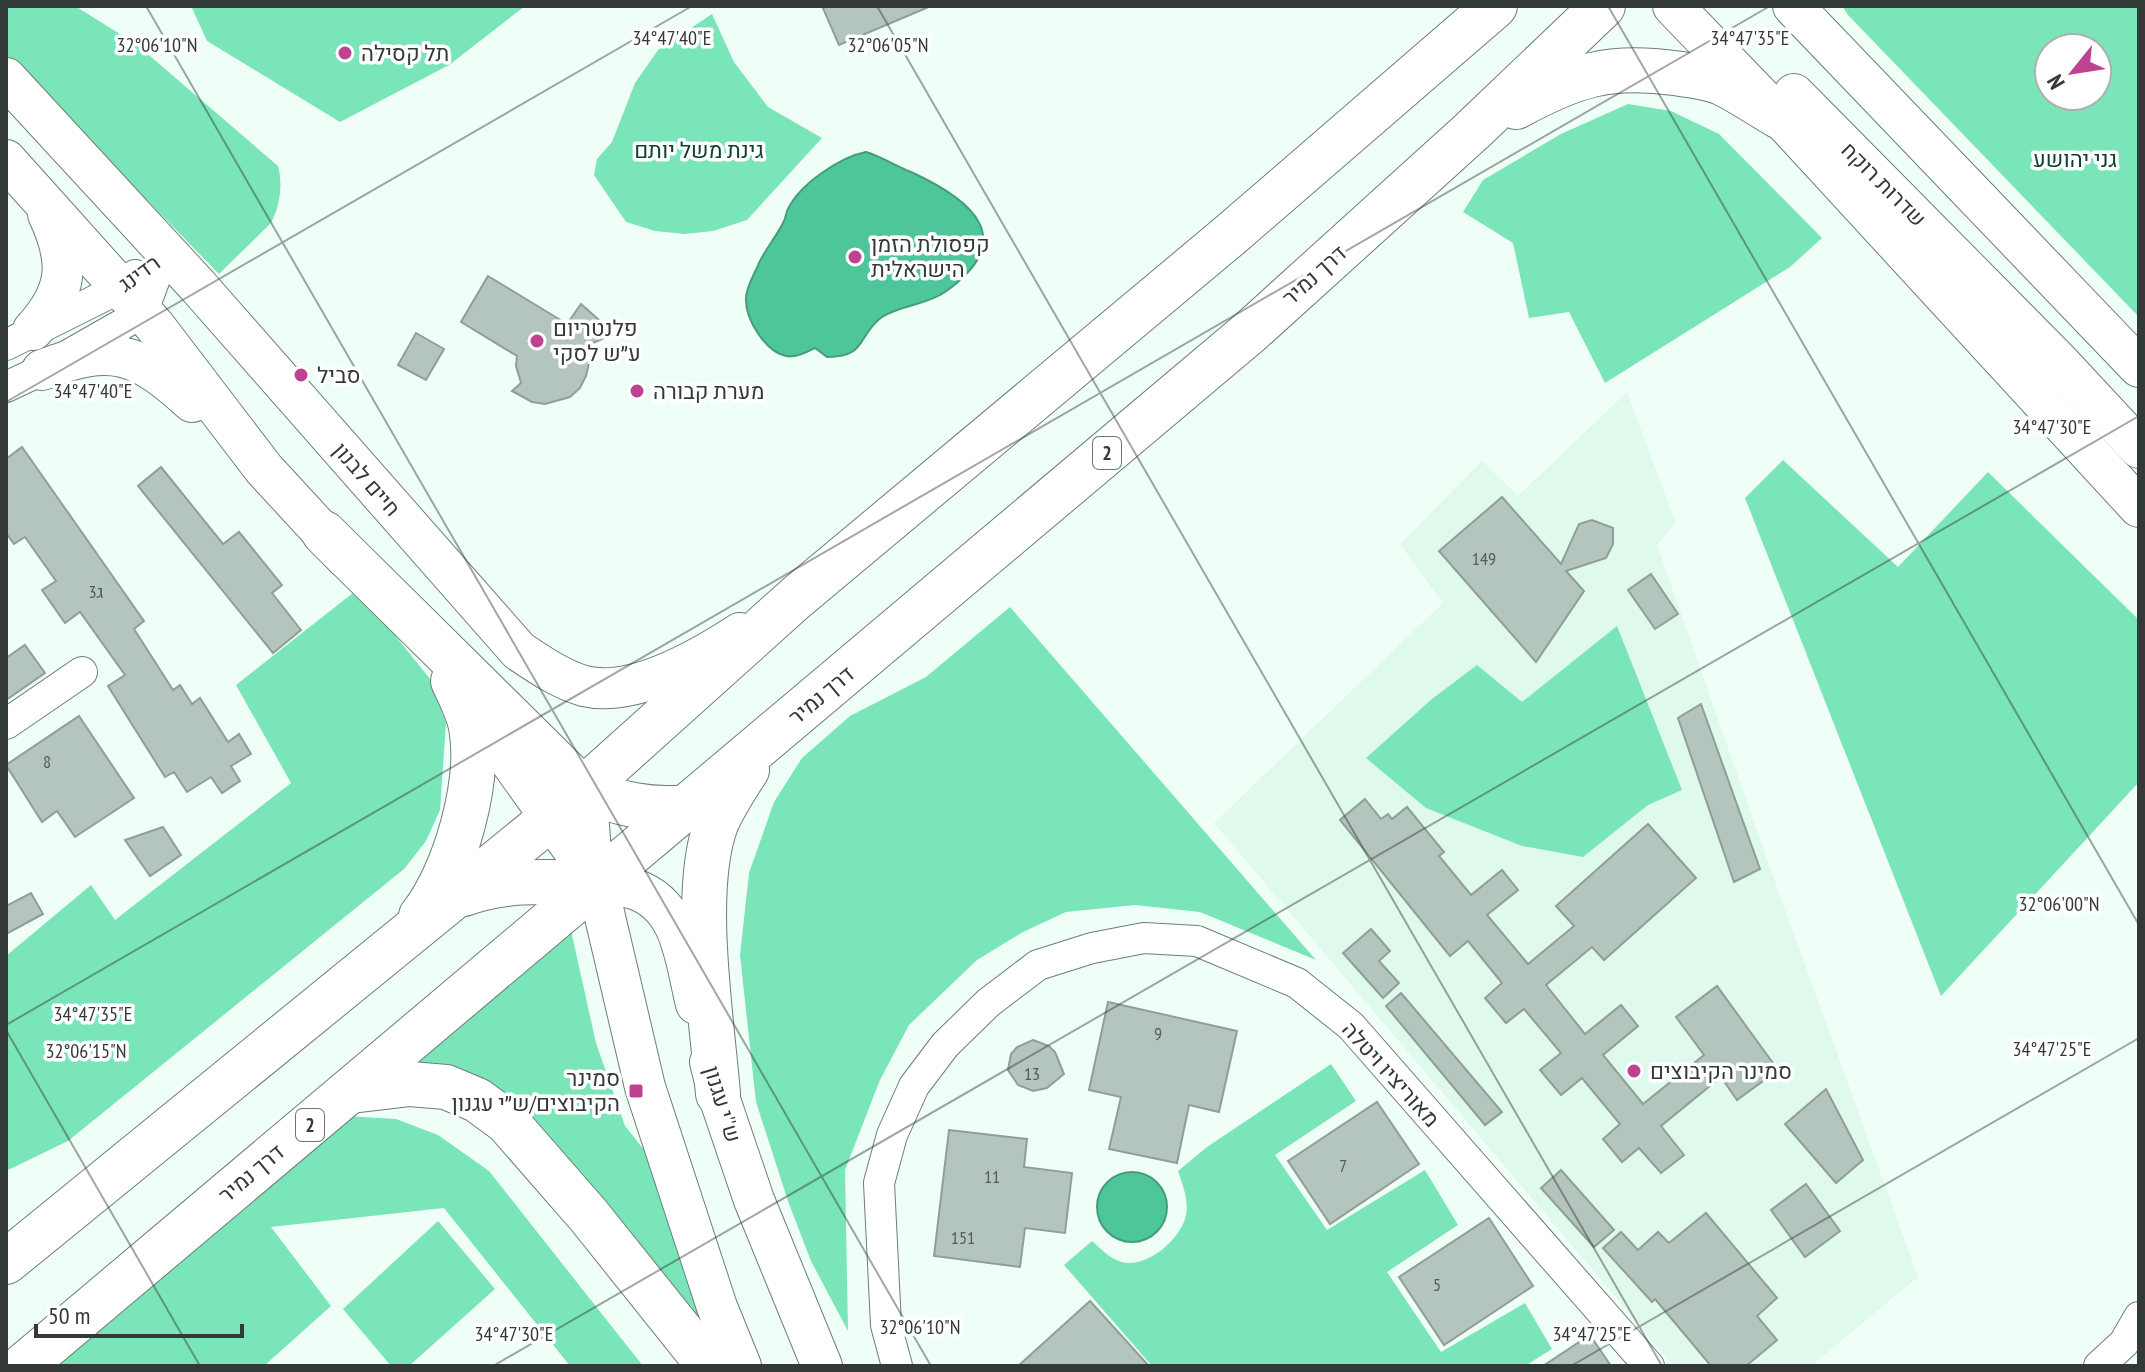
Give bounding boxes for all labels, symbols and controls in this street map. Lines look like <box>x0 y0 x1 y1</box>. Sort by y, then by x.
text: 34°47'40"E <box>633 25 711 51</box>
text: 34°47'35"E <box>1711 25 1789 51</box>
text: 32°06'10"N <box>117 32 197 58</box>
text: 32°06'05"N <box>848 32 928 58</box>
north arrow <box>2033 32 2113 112</box>
place label: תל קסילה <box>361 39 449 67</box>
marker: תל קסילה <box>336 44 354 62</box>
text: N <box>2041 70 2071 94</box>
park label: גינת משל יותם <box>634 136 764 164</box>
street label: שדרות רוקח <box>1836 136 1932 232</box>
park label: גני יהושע <box>2033 145 2117 173</box>
place label: קפסולת הזמן הישראלית <box>871 230 990 283</box>
street label: דרך נמיר <box>1276 239 1352 311</box>
street label: רדינג <box>112 248 166 298</box>
marker: קפסולת הזמן הישראלית <box>846 248 864 266</box>
place label: פלנטריום ע״ש לסקי <box>553 314 641 367</box>
marker: פלנטריום ע״ש לסקי <box>528 332 546 350</box>
place label: סביל <box>317 361 361 389</box>
marker: סביל <box>292 366 310 384</box>
place label: מערת קבורה <box>653 377 764 405</box>
text: 34°47'40"E <box>54 378 132 404</box>
marker: מערת קבורה <box>628 382 646 400</box>
text: 34°47'30"E <box>2013 414 2091 440</box>
street label: חיים לבנון <box>327 436 407 522</box>
road number: 2 <box>1093 437 1121 469</box>
house number: 149 <box>1472 547 1496 570</box>
house number: 3ג <box>88 580 104 603</box>
street label: דרך נמיר <box>782 659 860 731</box>
house number: 8 <box>43 750 51 773</box>
text: 32°06'00"N <box>2019 891 2099 917</box>
text: 34°47'35"E <box>54 1001 132 1027</box>
street label: מאוריציו ויטלה <box>1336 1015 1446 1133</box>
house number: 9 <box>1154 1022 1162 1045</box>
text: 34°47'25"E <box>2013 1036 2091 1062</box>
text: 32°06'15"N <box>46 1038 126 1064</box>
place label: סמינר הקיבוצים <box>1650 1057 1792 1085</box>
street label: ש''י עגנון <box>698 1062 748 1146</box>
house number: 13 <box>1024 1062 1040 1085</box>
marker: סמינר הקיבוצים <box>1625 1062 1643 1080</box>
place label: סמינר הקיבוצים/ש״י עגנון <box>452 1064 620 1117</box>
marker: סמינר הקיבוצים/ש״י עגנון <box>627 1082 645 1100</box>
road number: 2 <box>296 1109 324 1141</box>
street label: דרך נמיר <box>212 1137 290 1209</box>
house number: 7 <box>1339 1154 1347 1177</box>
house number: 11 <box>984 1165 1000 1188</box>
house number: 151 <box>951 1226 975 1249</box>
house number: 5 <box>1433 1273 1441 1296</box>
scale bar <box>36 1288 242 1338</box>
text: 50 m <box>48 1300 90 1331</box>
text: 32°06'10"N <box>880 1314 960 1340</box>
text: 34°47'30"E <box>475 1321 553 1347</box>
text: 34°47'25"E <box>1553 1321 1631 1347</box>

